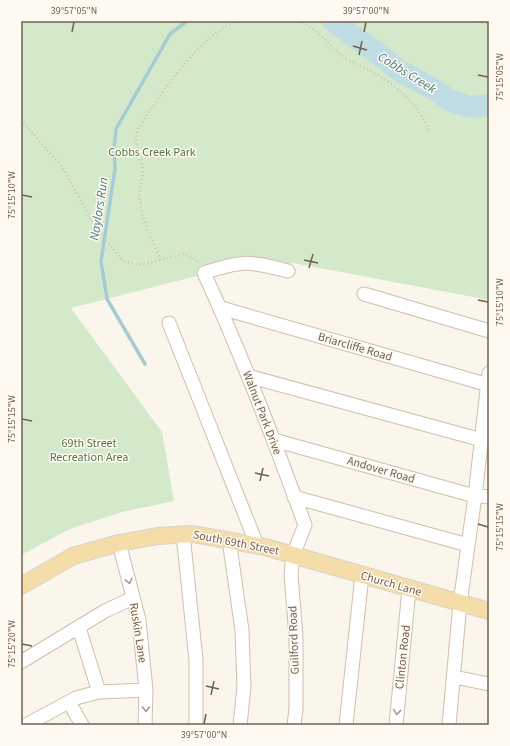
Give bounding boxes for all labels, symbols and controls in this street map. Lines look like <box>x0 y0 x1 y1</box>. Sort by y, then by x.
text: 39°57'05"N <box>51 4 97 18</box>
text: 39°57'00"N <box>343 4 389 18</box>
water label: Cobbs Creek <box>374 48 440 98</box>
text: 75°15'05"W <box>493 53 507 101</box>
park label: Cobbs Creek Park <box>108 144 196 161</box>
text: 75°15'10"W <box>5 171 19 219</box>
water label: Naylors Run <box>85 176 113 242</box>
text: 75°15'10"W <box>493 278 507 326</box>
street label: Briarcliffe Road <box>316 328 394 366</box>
street label: Walnut Park Drive <box>238 369 286 458</box>
text: 75°15'15"W <box>5 395 19 443</box>
park label: 69th Street Recreation Area <box>50 435 128 466</box>
street label: Andover Road <box>345 452 417 488</box>
text: 75°15'15"W <box>493 503 507 551</box>
street label: South 69th Street <box>191 526 281 560</box>
street label: Church Lane <box>358 567 424 601</box>
one-way arrow <box>124 578 132 584</box>
street label: Ruskin Lane <box>125 602 151 664</box>
street label: Guilford Road <box>284 605 304 675</box>
text: 75°15'20"W <box>5 620 19 668</box>
street label: Clinton Road <box>391 624 415 690</box>
one-way arrow <box>142 706 150 712</box>
one-way arrow <box>393 709 402 715</box>
text: 39°57'00"N <box>181 728 227 742</box>

